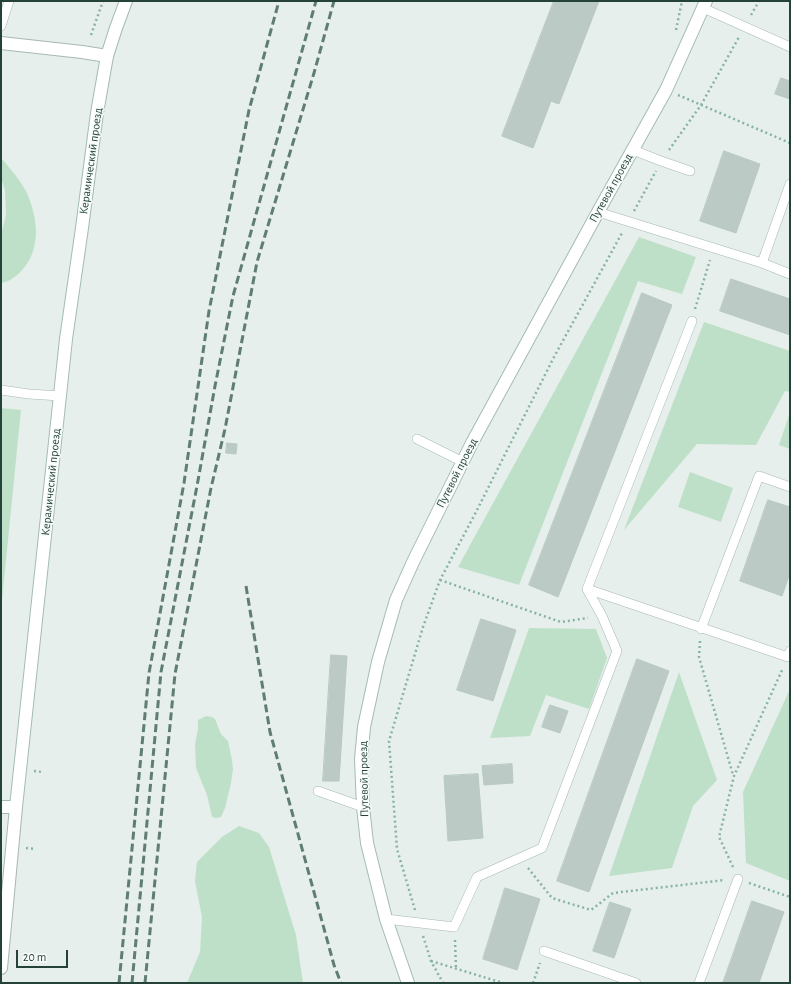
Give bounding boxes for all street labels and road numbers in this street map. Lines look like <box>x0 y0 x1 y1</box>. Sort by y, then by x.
street label: Керамический проезд <box>76 107 106 215</box>
street label: Путевой проезд <box>586 151 636 225</box>
street label: Керамический проезд <box>38 428 64 536</box>
street label: Путевой проезд <box>433 436 481 510</box>
street label: Путевой проезд <box>356 741 372 817</box>

